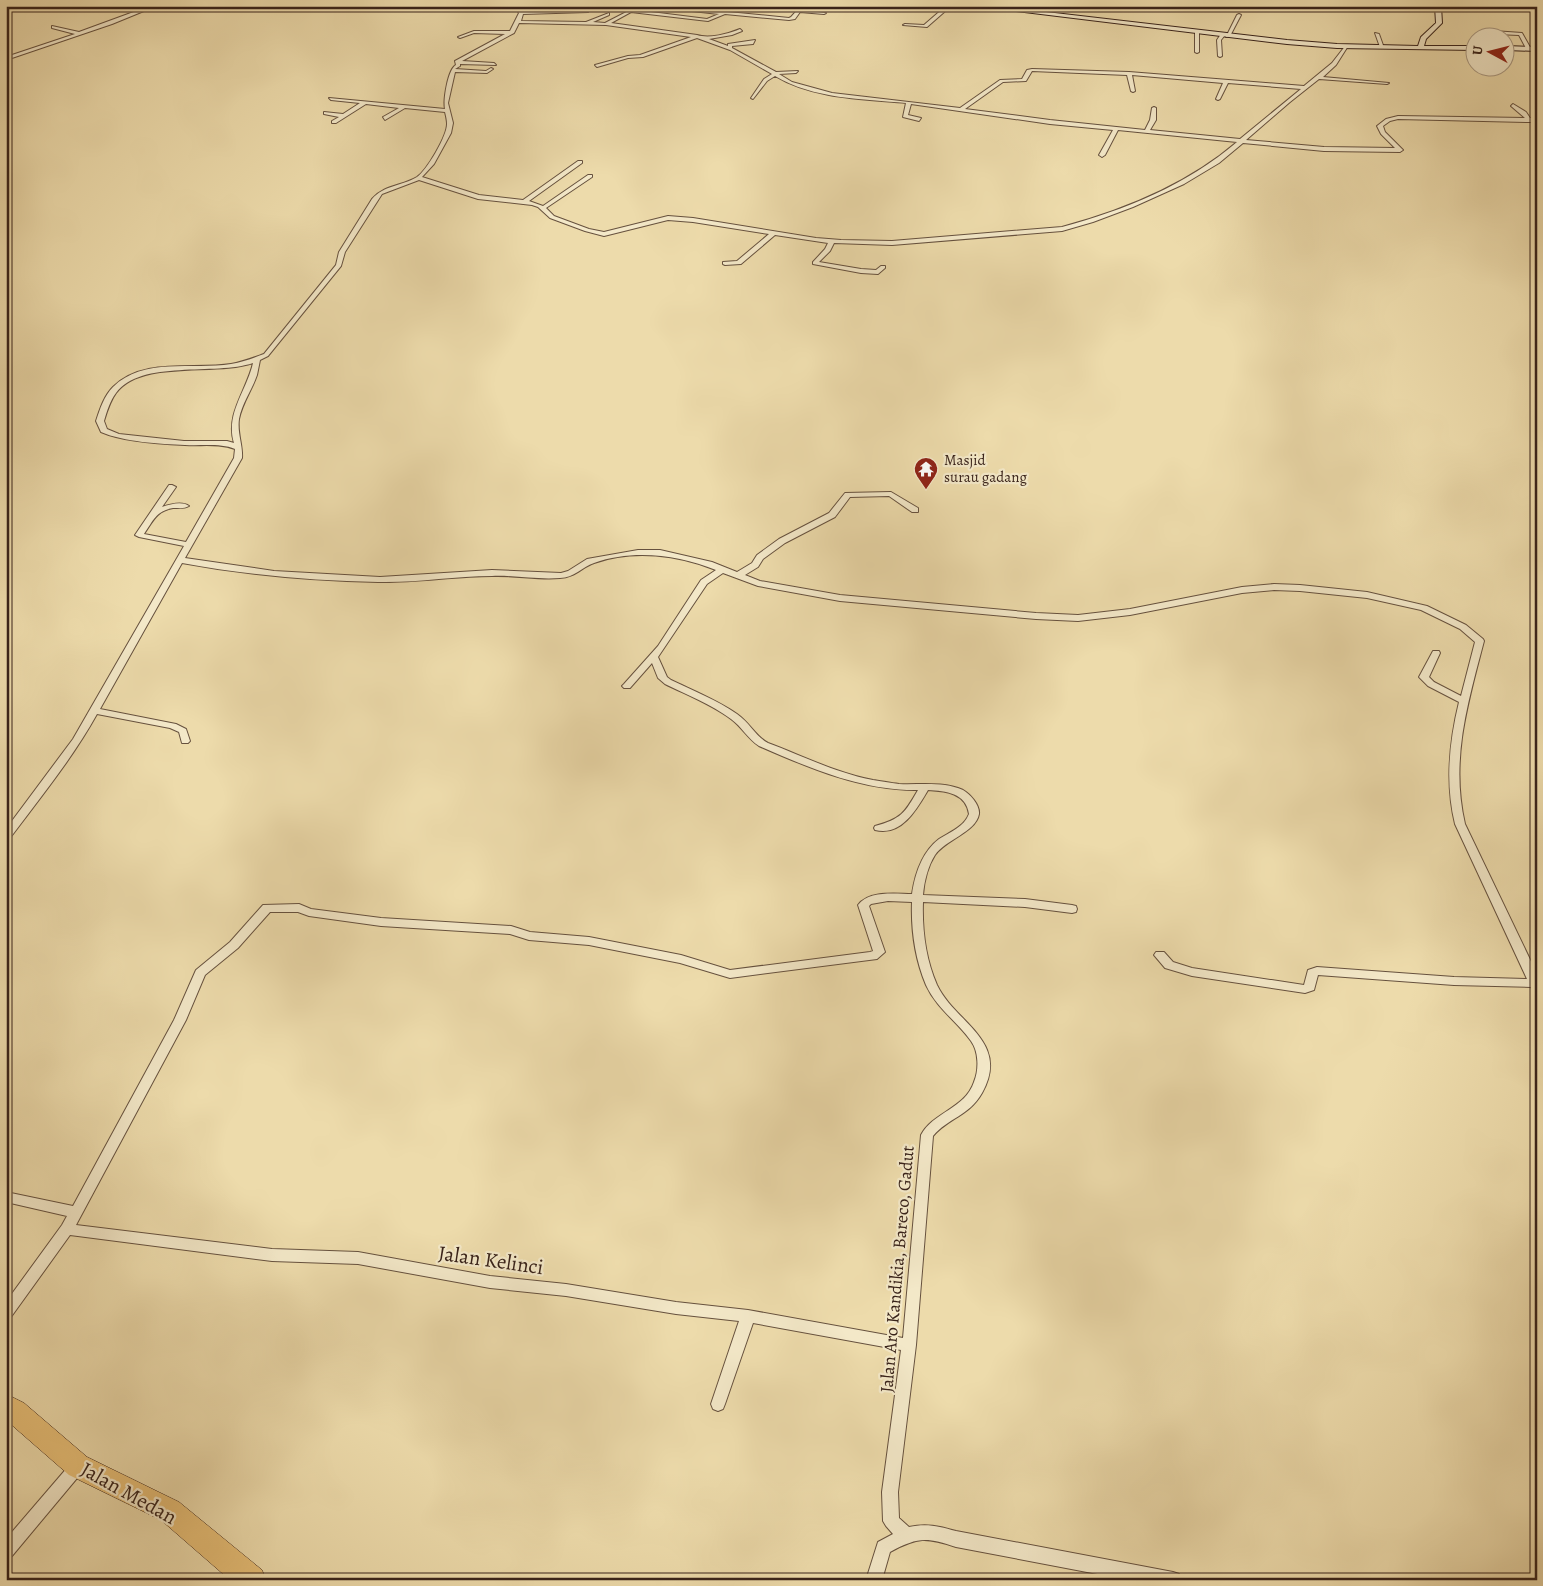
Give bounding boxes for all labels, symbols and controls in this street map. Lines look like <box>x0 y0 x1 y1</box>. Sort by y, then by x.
north arrow <box>1466 28 1516 78</box>
text: U <box>1468 45 1488 56</box>
place label: Masjid surau gadang <box>944 450 1027 487</box>
temple icon: Masjid surau gadang <box>913 456 939 490</box>
street label: Jalan Aro Kandikia, Bareco, Gadut <box>874 1144 920 1394</box>
street label: Jalan Kelinci <box>437 1239 545 1281</box>
street label: Jalan Medan <box>76 1455 182 1531</box>

